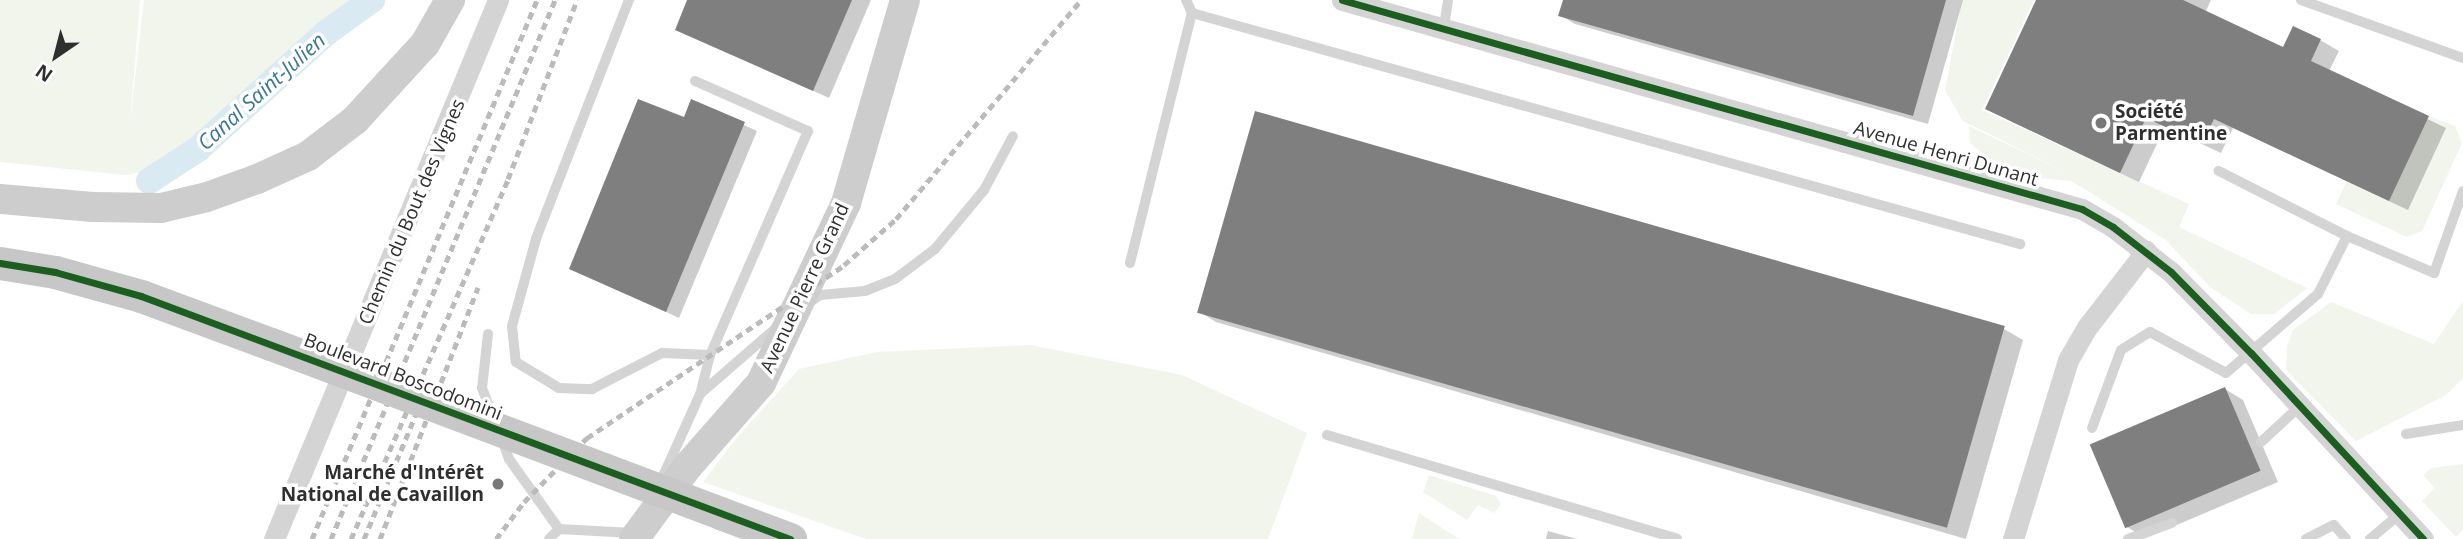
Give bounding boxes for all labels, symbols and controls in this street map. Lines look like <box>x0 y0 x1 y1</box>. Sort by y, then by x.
north arrow <box>21 21 91 91</box>
water label: Canal Saint-Julien <box>192 27 330 155</box>
text: N <box>30 58 58 88</box>
street label: Chemin du Bout des Vignes <box>354 96 470 328</box>
place label: Société Parmentine <box>2115 101 2227 145</box>
marker: Société Parmentine <box>2093 115 2109 131</box>
street label: Avenue Henri Dunant <box>1851 117 2041 191</box>
street label: Avenue Pierre Grand <box>756 200 854 376</box>
street label: Boulevard Boscodomini <box>301 329 505 425</box>
place label: Marché d'Intérêt National de Cavaillon <box>281 462 484 506</box>
marker: Marché d'Intérêt National de Cavaillon <box>490 476 506 492</box>

